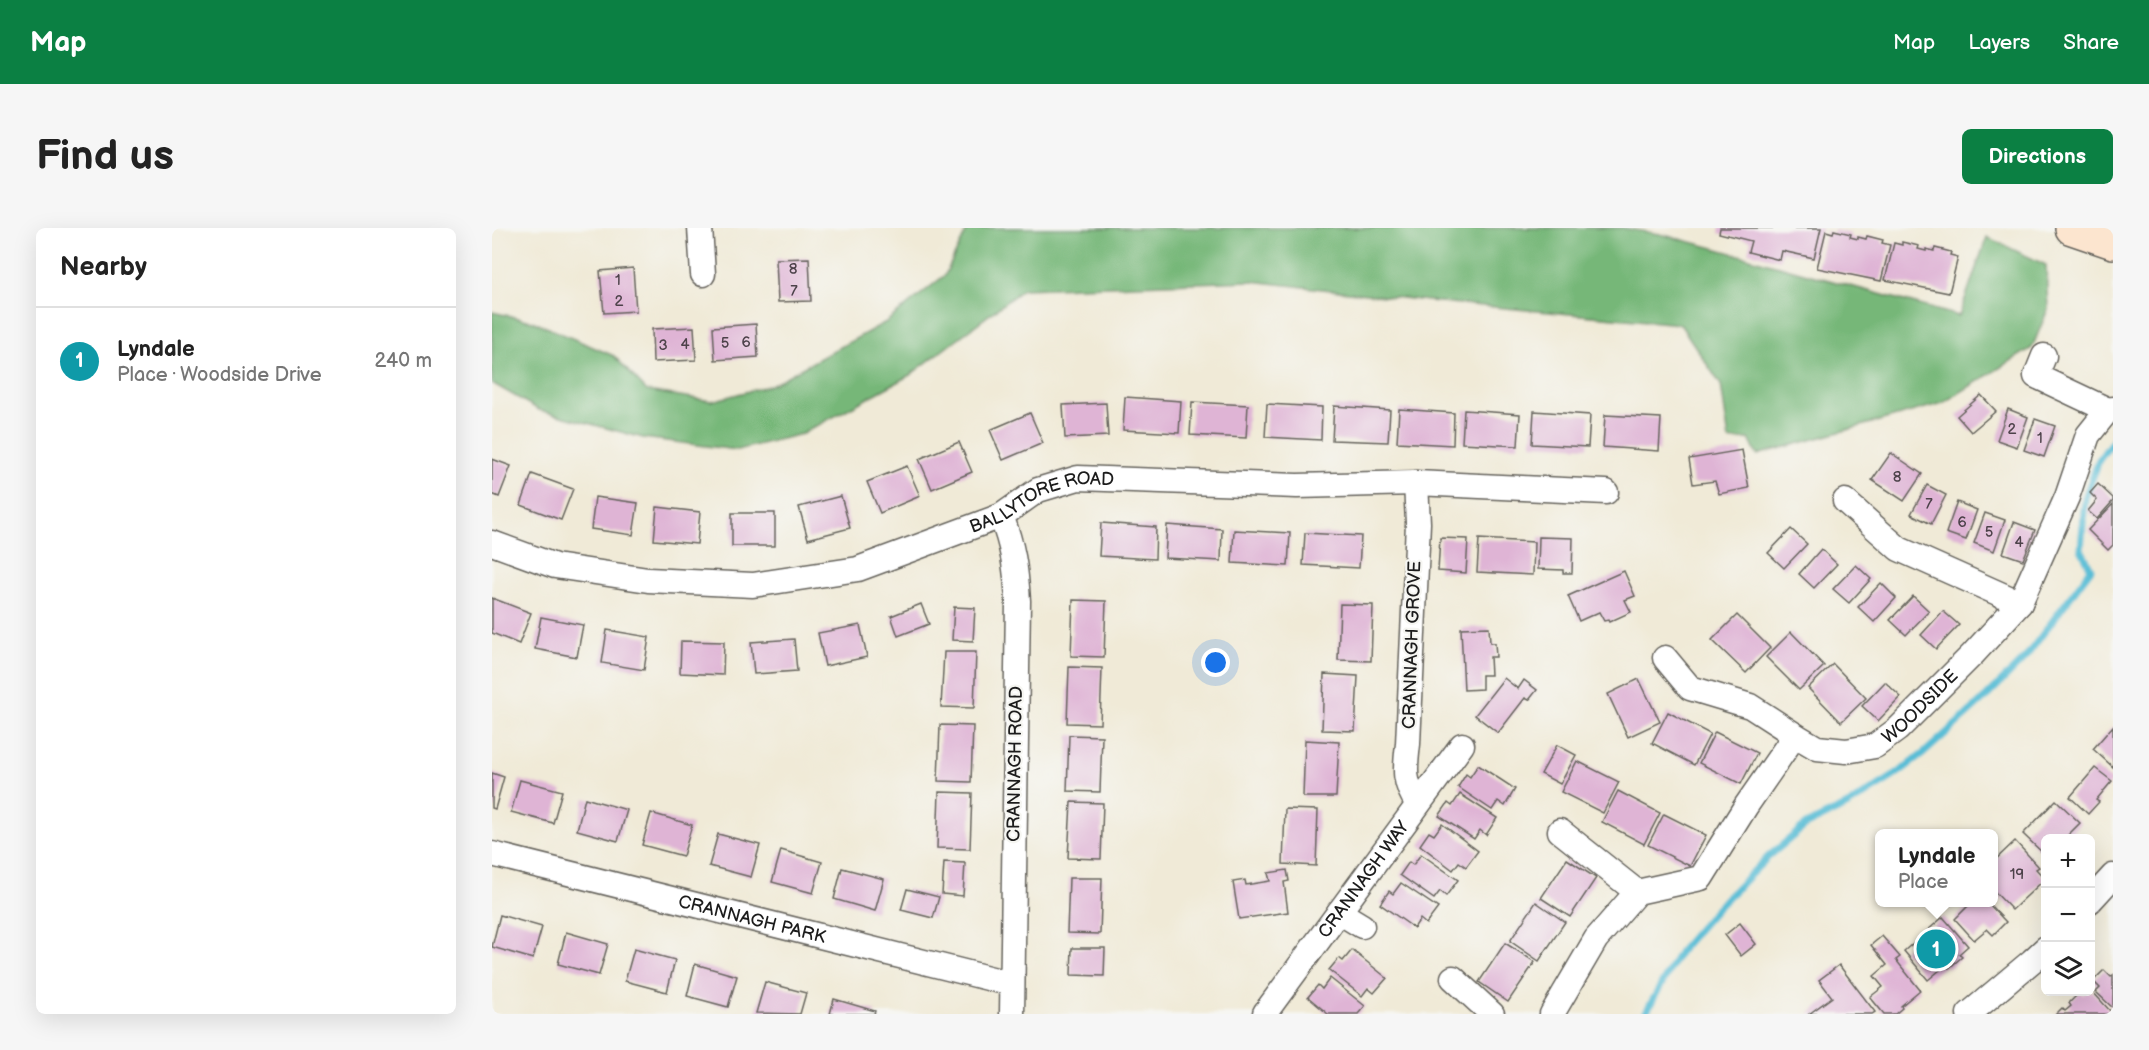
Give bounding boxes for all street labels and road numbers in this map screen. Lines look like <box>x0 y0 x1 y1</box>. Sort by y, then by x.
street label: BALLYTORE ROAD <box>966 467 1114 537</box>
street label: CRANNAGH GROVE <box>1399 560 1425 729</box>
street label: WOODSIDE <box>1878 665 1962 748</box>
street label: CRANNAGH ROAD <box>1003 686 1027 842</box>
street label: CRANNAGH WAY <box>1313 816 1413 942</box>
street label: CRANNAGH PARK <box>676 890 828 948</box>

